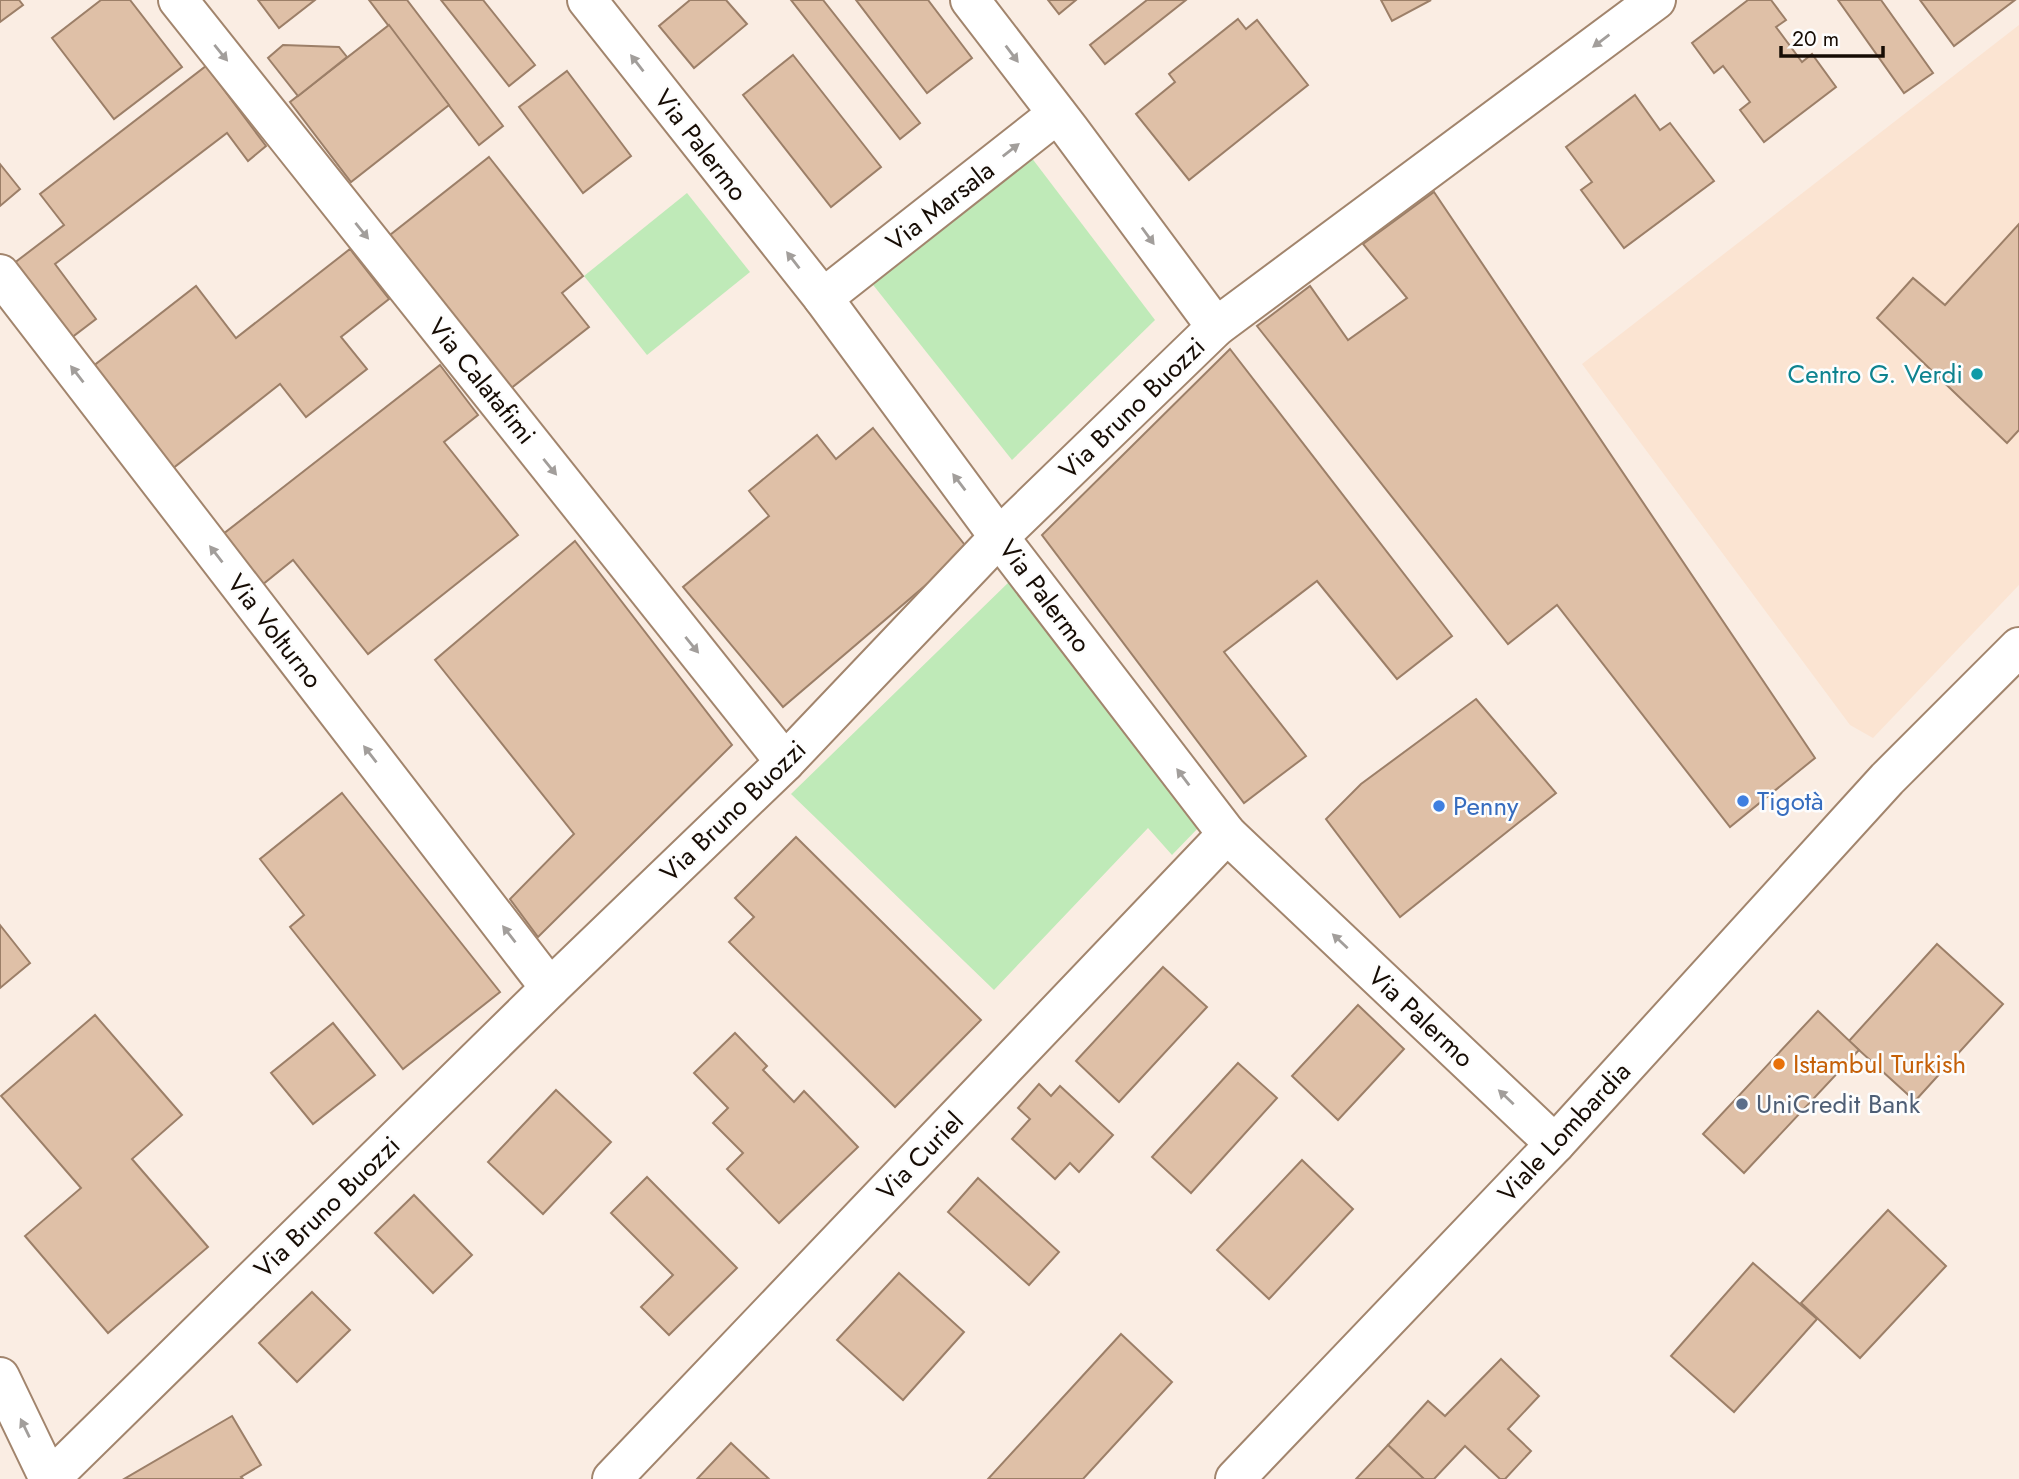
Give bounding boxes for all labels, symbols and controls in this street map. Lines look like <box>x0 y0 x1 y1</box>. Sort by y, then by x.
scale bar <box>1781 14 1882 58</box>
text: 20 m <box>1792 24 1839 54</box>
one-way arrow <box>1592 34 1610 48</box>
one-way arrow <box>213 44 228 62</box>
one-way arrow <box>1004 45 1018 63</box>
one-way arrow <box>630 54 644 72</box>
street label: Via Palermo <box>645 81 757 209</box>
one-way arrow <box>1003 143 1020 158</box>
street label: Via Marsala <box>878 152 1002 260</box>
one-way arrow <box>355 222 370 240</box>
one-way arrow <box>1141 227 1155 245</box>
one-way arrow <box>786 252 801 269</box>
street label: Via Calatafimi <box>419 310 545 452</box>
street label: Via Bruno Buozzi <box>1050 328 1214 488</box>
place label: Centro G. Verdi <box>1787 355 1963 393</box>
one-way arrow <box>71 365 85 383</box>
marker: Centro G. Verdi <box>1969 366 1985 382</box>
one-way arrow <box>542 458 557 475</box>
one-way arrow <box>952 473 966 491</box>
street label: Via Palermo <box>990 531 1100 661</box>
one-way arrow <box>210 545 224 563</box>
street label: Via Volturno <box>218 566 332 696</box>
one-way arrow <box>684 635 699 653</box>
street label: Via Bruno Buozzi <box>651 731 815 891</box>
one-way arrow <box>362 745 377 763</box>
one-way arrow <box>1176 768 1191 786</box>
place label: Tigotà <box>1757 782 1824 820</box>
place label: Penny <box>1453 787 1519 825</box>
marker: Tigotà <box>1735 793 1751 809</box>
marker: Penny <box>1431 798 1447 814</box>
one-way arrow <box>502 925 516 943</box>
one-way arrow <box>1332 933 1349 949</box>
street label: Via Palermo <box>1359 958 1483 1076</box>
place label: Istambul Turkish <box>1793 1045 1966 1083</box>
street label: Viale Lombardia <box>1489 1053 1639 1211</box>
marker: Istambul Turkish <box>1771 1056 1787 1072</box>
place label: UniCredit Bank <box>1756 1085 1921 1123</box>
one-way arrow <box>1498 1089 1515 1105</box>
marker: UniCredit Bank <box>1734 1096 1750 1112</box>
street label: Via Curiel <box>868 1103 972 1209</box>
street label: Via Bruno Buozzi <box>245 1127 409 1287</box>
one-way arrow <box>19 1418 30 1438</box>

